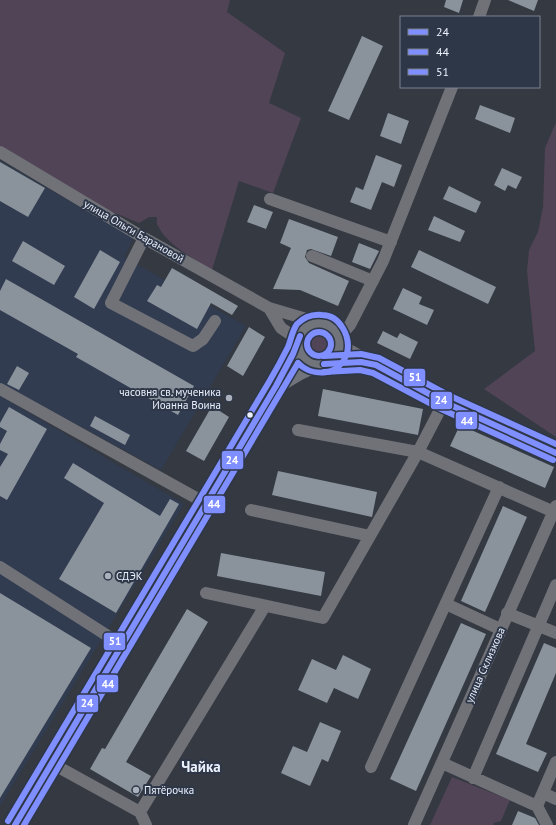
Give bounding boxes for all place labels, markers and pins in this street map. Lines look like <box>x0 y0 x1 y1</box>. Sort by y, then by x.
place label: часовня св. мученика Иоанна Воина <box>119 385 221 412</box>
marker: часовня св. мученика Иоанна Воина <box>224 393 234 403</box>
unlabelled marker <box>245 410 255 420</box>
place label: СДЭК <box>116 569 143 583</box>
marker: СДЭК <box>103 571 113 581</box>
place label: Пятёрочка <box>144 783 194 797</box>
marker: Пятёрочка <box>131 785 141 795</box>

